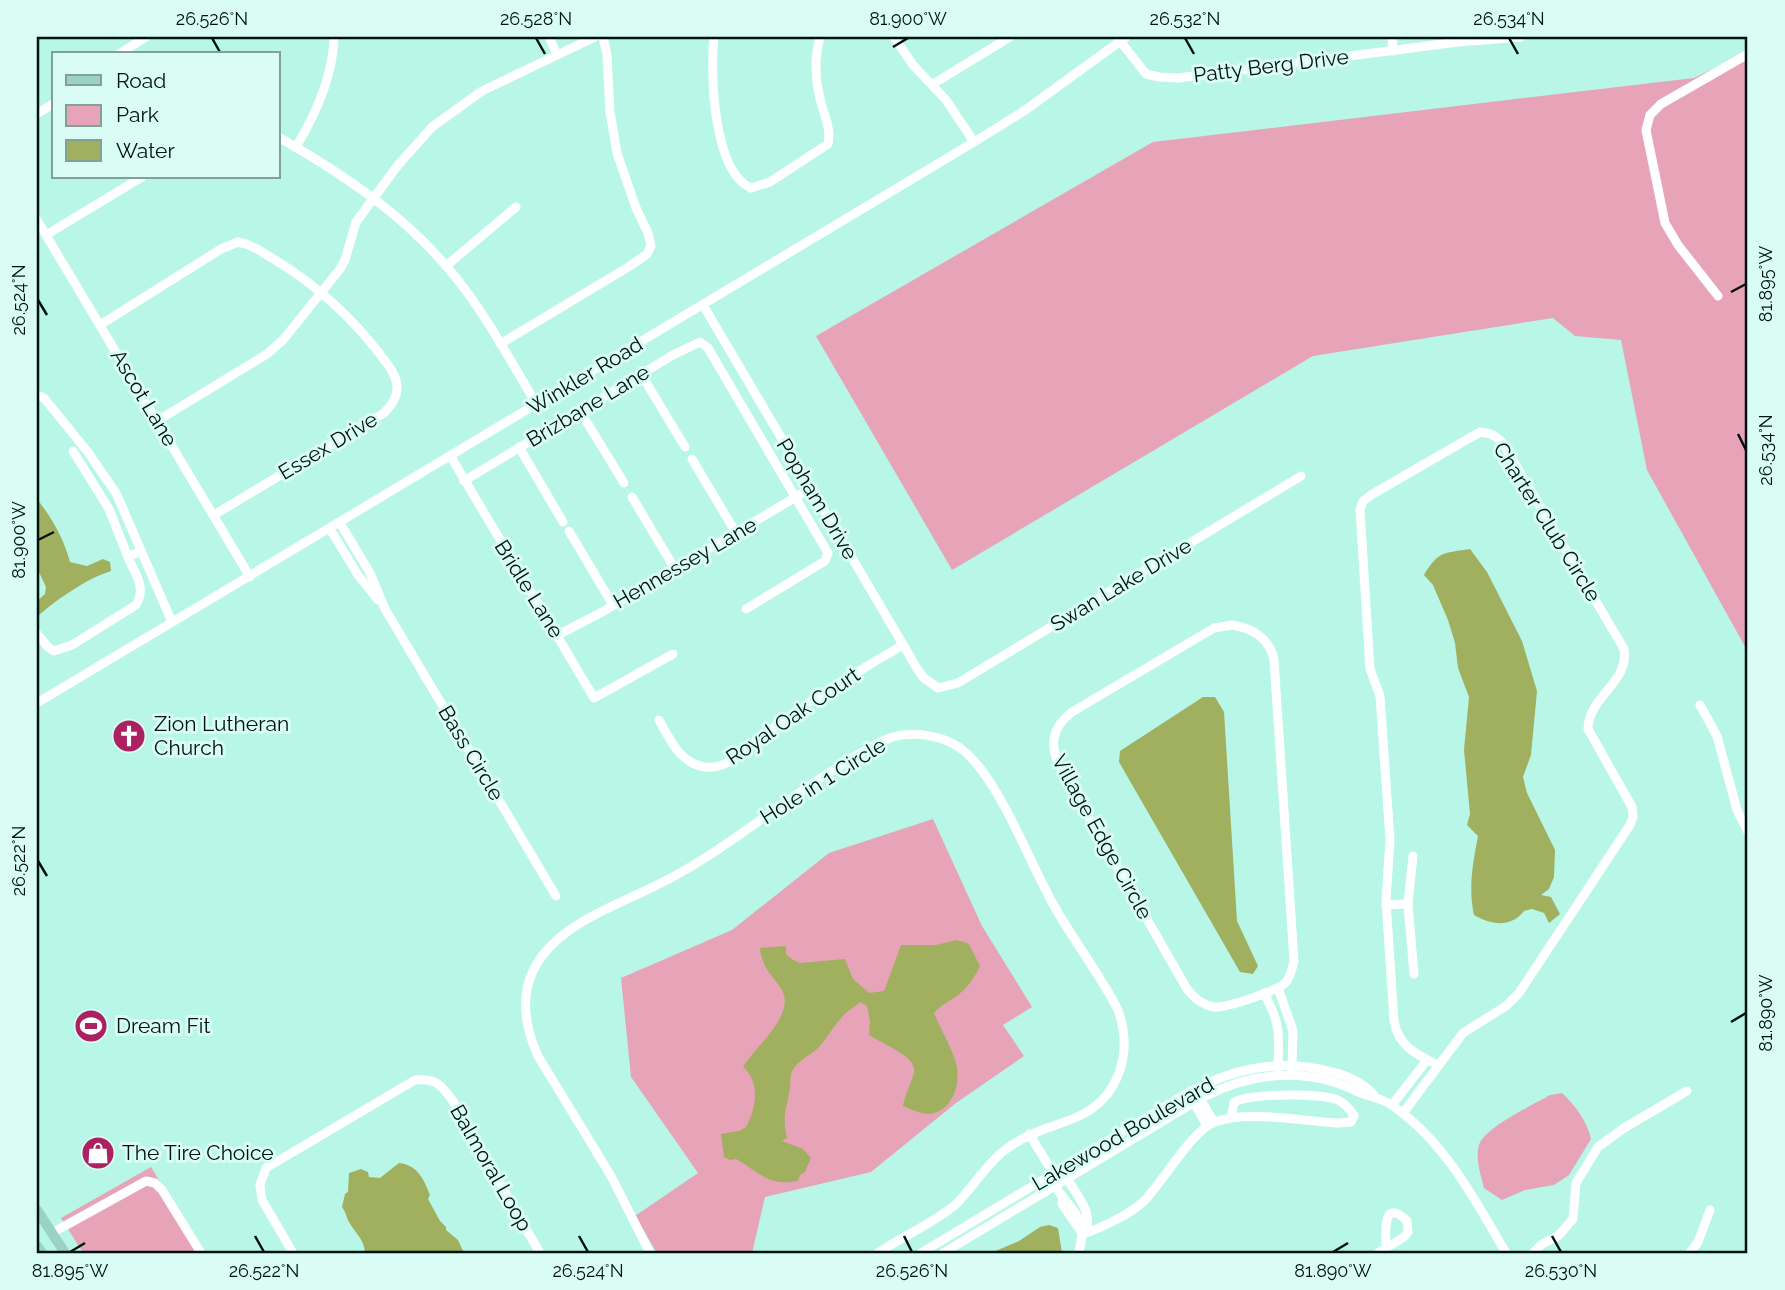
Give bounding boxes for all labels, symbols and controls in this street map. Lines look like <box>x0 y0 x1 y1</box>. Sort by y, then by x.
text: 26.526°N <box>176 8 248 29</box>
text: 26.528°N <box>500 8 572 29</box>
text: 81.900°W <box>869 8 947 29</box>
text: 26.532°N <box>1150 8 1220 29</box>
text: 26.534°N <box>1473 8 1545 29</box>
street label: Patty Berg Drive <box>1192 44 1350 87</box>
legend <box>52 52 280 178</box>
text: Road <box>116 68 166 93</box>
text: Park <box>116 102 159 127</box>
text: Water <box>116 138 175 163</box>
text: 81.895°W <box>1755 246 1776 322</box>
text: 26.524°N <box>8 264 29 336</box>
street label: Winkler Road <box>522 331 647 420</box>
street label: Ascot Lane <box>106 345 183 451</box>
street label: Brizbane Lane <box>522 359 654 452</box>
street label: Essex Drive <box>274 406 382 485</box>
text: 26.534°N <box>1755 414 1776 486</box>
street label: Popham Drive <box>771 434 863 564</box>
street label: Charter Club Circle <box>1488 437 1607 606</box>
text: 81.900°W <box>8 501 29 579</box>
street label: Hennessey Lane <box>609 511 761 614</box>
street label: Swan Lake Drive <box>1046 533 1196 637</box>
street label: Bridle Lane <box>490 535 569 642</box>
street label: Royal Oak Court <box>721 662 864 770</box>
street label: Bass Circle <box>433 701 510 805</box>
place label: Zion Lutheran Church <box>154 711 289 760</box>
church icon: Zion Lutheran Church <box>110 717 148 755</box>
street label: Hole in 1 Circle <box>755 732 890 829</box>
street label: Village Edge Circle <box>1047 750 1158 923</box>
text: 26.522°N <box>8 826 29 896</box>
text: 81.890°W <box>1755 974 1776 1052</box>
sports icon: Dream Fit <box>72 1007 110 1045</box>
place label: Dream Fit <box>116 1013 210 1038</box>
street label: Lakewood Boulevard <box>1027 1071 1218 1196</box>
street label: Balmoral Loop <box>445 1100 538 1236</box>
shop icon: The Tire Choice <box>79 1134 117 1172</box>
place label: The Tire Choice <box>122 1140 274 1165</box>
text: 81.895°W <box>32 1260 108 1281</box>
text: 26.522°N <box>229 1260 299 1281</box>
text: 26.524°N <box>552 1260 624 1281</box>
text: 26.526°N <box>876 1260 948 1281</box>
text: 81.890°W <box>1294 1260 1372 1281</box>
text: 26.530°N <box>1525 1260 1597 1281</box>

